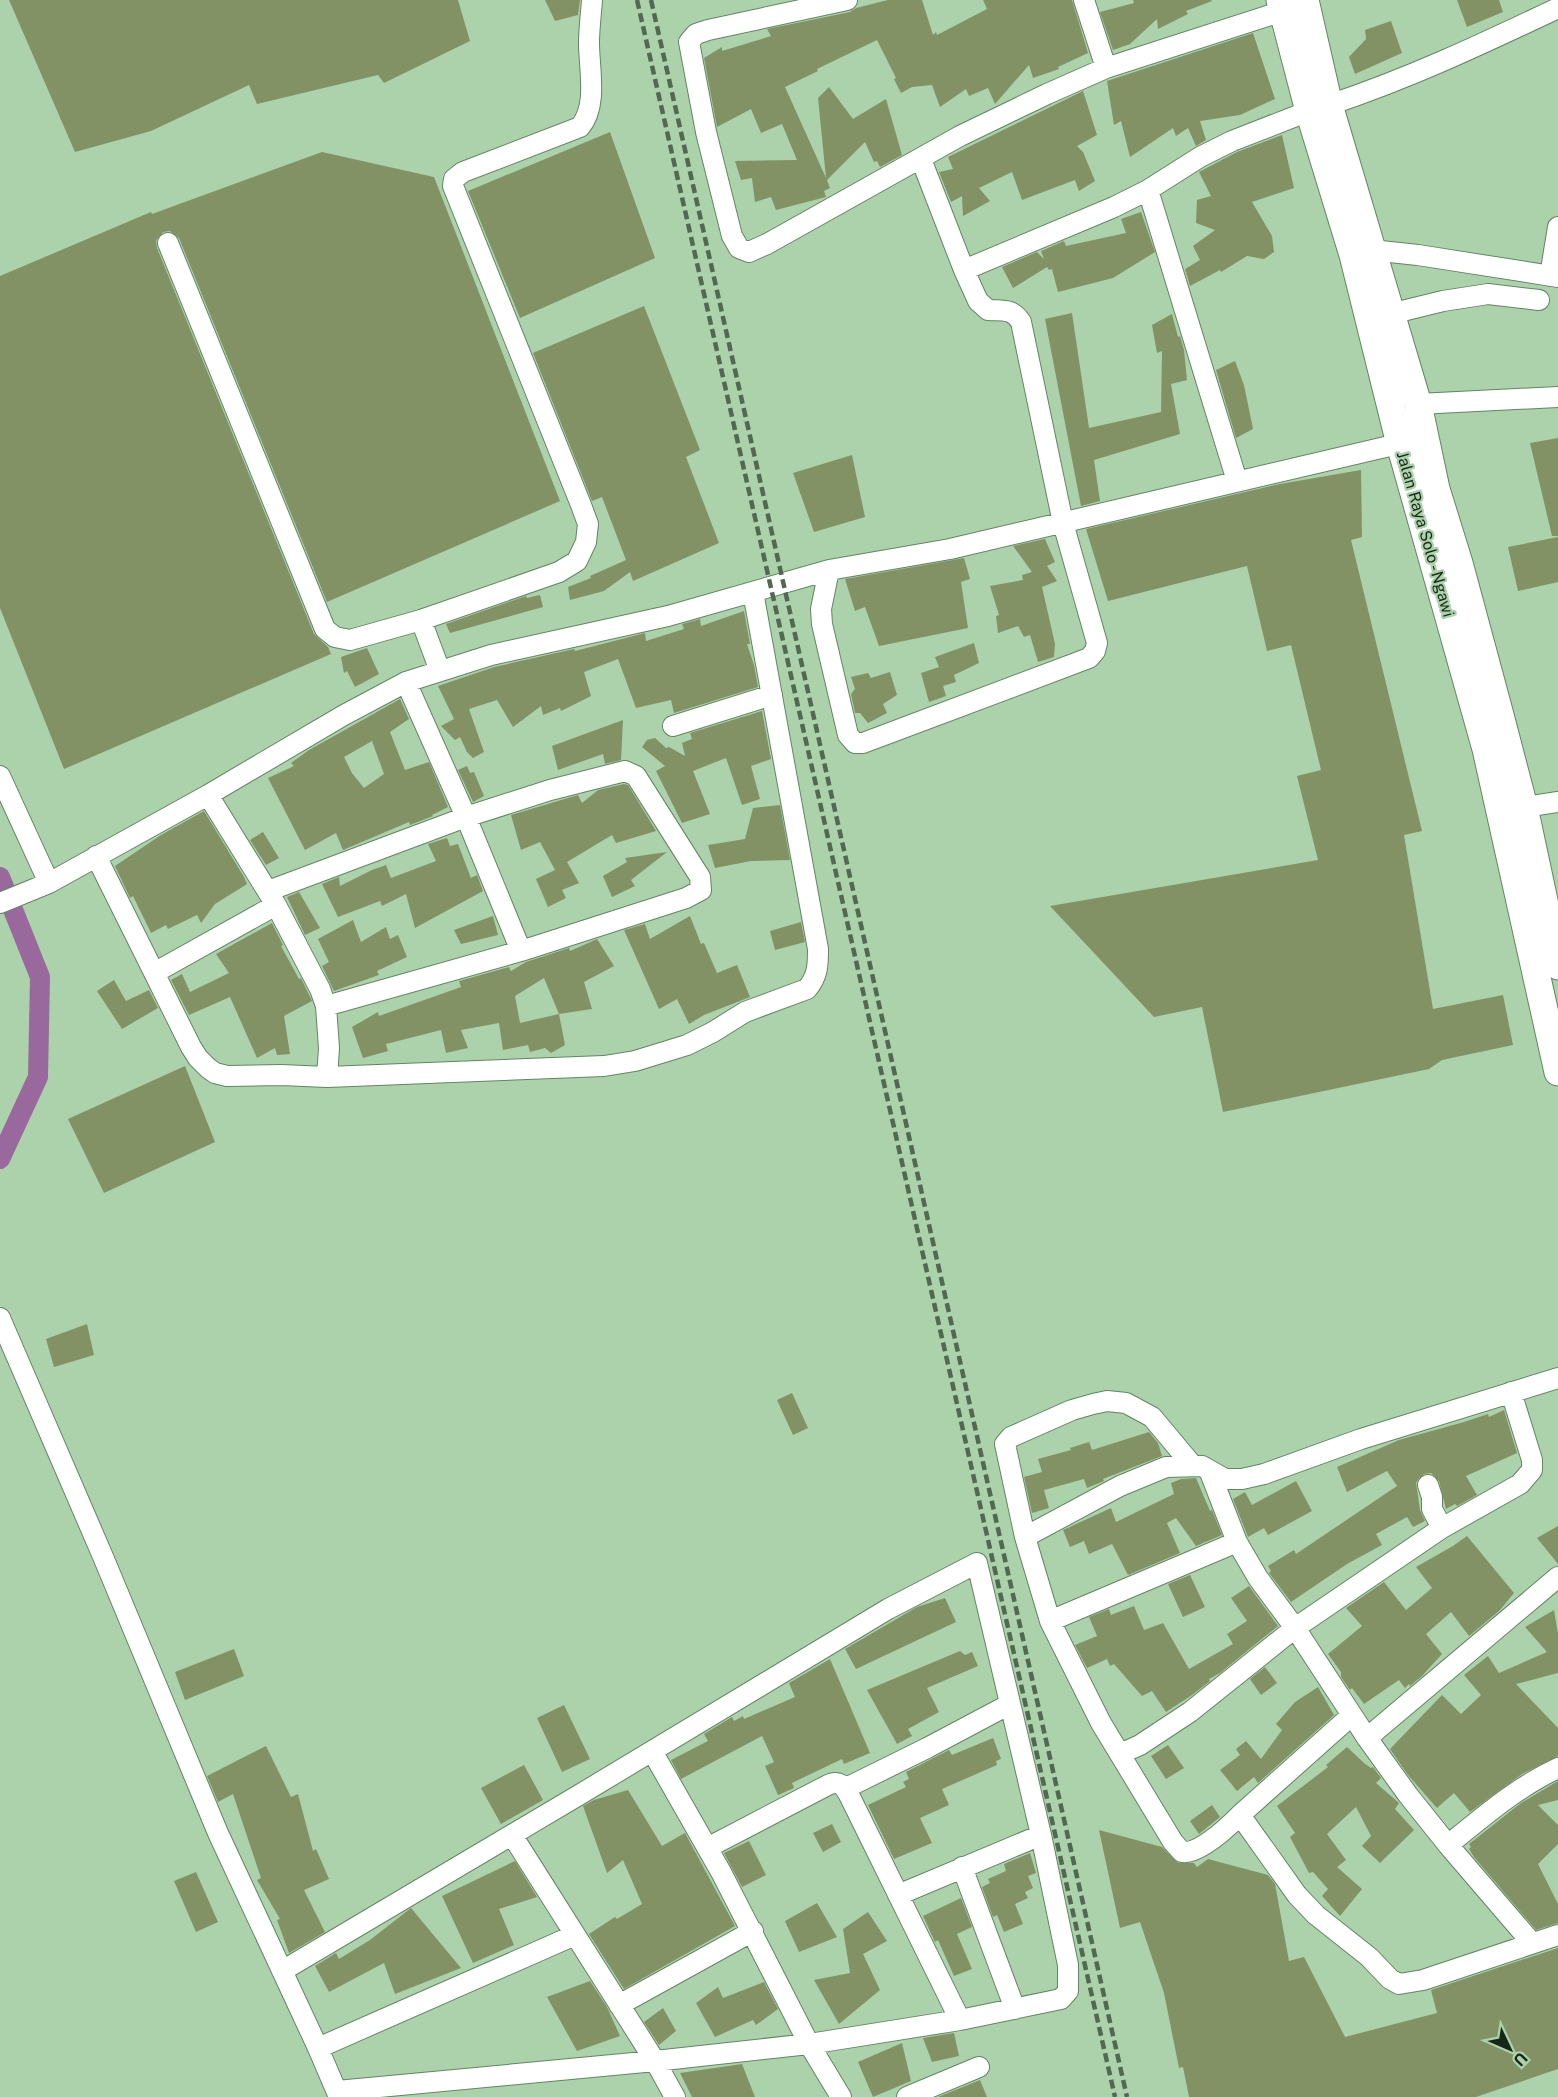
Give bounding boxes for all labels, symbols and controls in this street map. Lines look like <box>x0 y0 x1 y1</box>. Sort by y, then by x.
street label: Jalan Raya Solo - Ngawi <box>1393 449 1458 619</box>
north arrow <box>1480 2019 1540 2079</box>
text: U <box>1510 2048 1531 2070</box>

